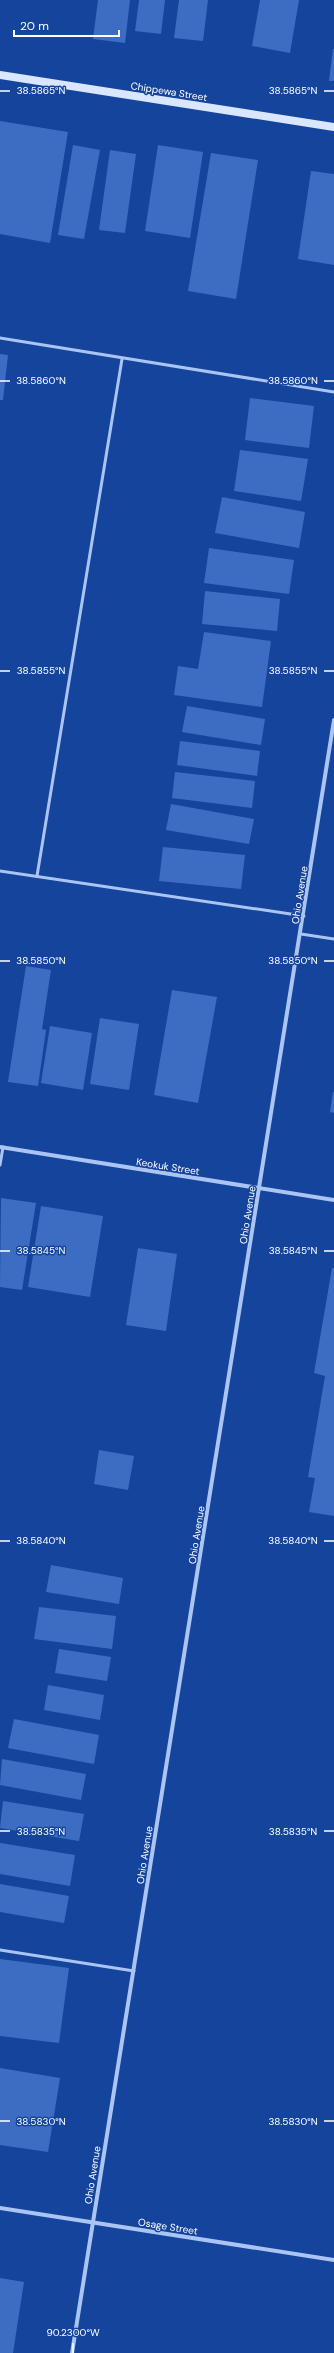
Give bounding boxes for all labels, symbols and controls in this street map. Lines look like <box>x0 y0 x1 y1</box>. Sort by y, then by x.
scale bar <box>14 12 119 38</box>
text: 20 m <box>20 18 49 34</box>
street label: Chippewa Street <box>130 79 208 104</box>
text: 38.5865°N <box>17 84 65 97</box>
text: 38.5865°N <box>269 84 317 97</box>
text: 38.5860°N <box>16 374 66 387</box>
text: 38.5860°N <box>268 374 318 387</box>
text: 38.5855°N <box>17 664 65 677</box>
text: 38.5855°N <box>269 664 317 677</box>
street label: Ohio Avenue <box>289 865 311 925</box>
text: 38.5850°N <box>16 954 66 967</box>
text: 38.5850°N <box>268 954 318 967</box>
street label: Keokuk Street <box>135 1155 201 1178</box>
street label: Ohio Avenue <box>237 1185 259 1245</box>
text: 38.5845°N <box>17 1244 65 1257</box>
text: 38.5845°N <box>269 1244 317 1257</box>
street label: Ohio Avenue <box>186 1505 208 1565</box>
text: 38.5840°N <box>16 1534 66 1547</box>
text: 38.5840°N <box>268 1534 318 1547</box>
text: 38.5835°N <box>17 1825 65 1838</box>
street label: Ohio Avenue <box>134 1825 156 1885</box>
text: 38.5835°N <box>269 1825 317 1838</box>
text: 38.5830°N <box>16 2115 66 2128</box>
text: 38.5830°N <box>268 2115 318 2128</box>
street label: Ohio Avenue <box>82 2145 104 2205</box>
street label: Osage Street <box>137 2215 199 2238</box>
text: 90.2300°W <box>46 2326 100 2339</box>

